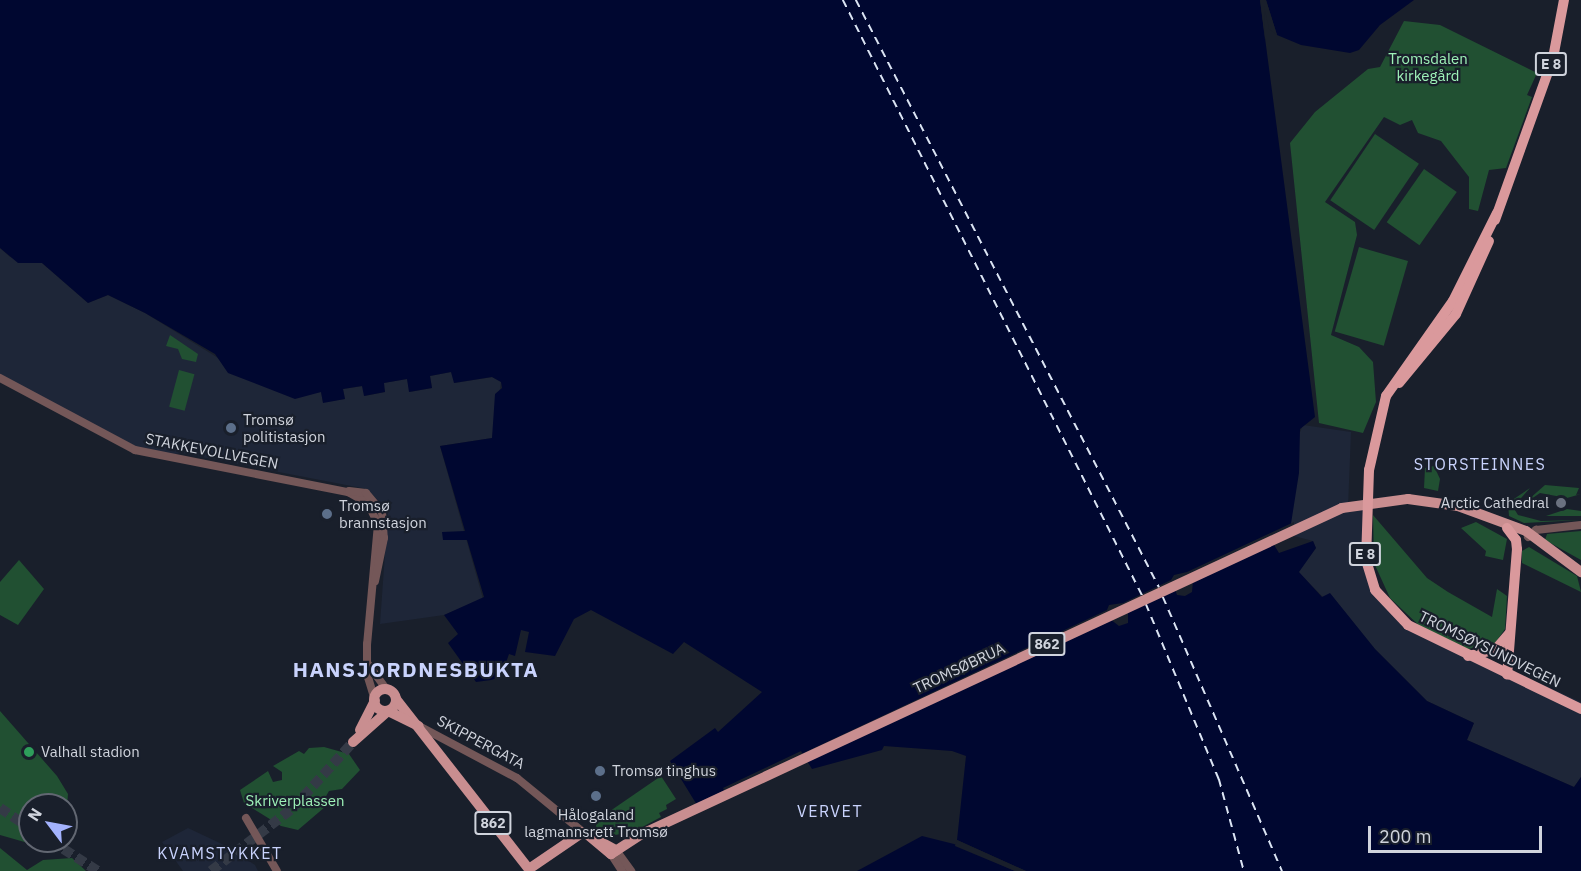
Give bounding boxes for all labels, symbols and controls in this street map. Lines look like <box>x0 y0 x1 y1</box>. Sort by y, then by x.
park label: Tromsdalen kirkegård <box>1388 49 1468 84</box>
road number: E 8 <box>1534 53 1568 75</box>
place label: Tromsø politistasjon <box>243 410 325 445</box>
marker: Tromsø politistasjon <box>224 421 238 435</box>
street label: STAKKEVOLLVEGEN <box>144 429 280 473</box>
district label: STORSTEINNES <box>1414 454 1546 474</box>
place label: Arctic Cathedral <box>1441 494 1549 512</box>
place label: Tromsø brannstasjon <box>339 496 427 531</box>
marker: Arctic Cathedral <box>1554 496 1568 510</box>
marker: Tromsø brannstasjon <box>320 507 334 521</box>
road number: E 8 <box>1348 543 1382 565</box>
street label: TROMSØYSUNDVEGEN <box>1416 607 1564 691</box>
road number: 862 <box>1028 633 1066 655</box>
street label: TROMSØBRUA <box>910 639 1008 697</box>
district label: HANSJORDNESBUKTA <box>293 656 539 682</box>
street label: SKIPPERGATA <box>434 711 528 773</box>
place label: Valhall stadion <box>41 743 140 761</box>
marker: Valhall stadion <box>22 745 36 759</box>
place label: Tromsø tinghus <box>612 762 716 780</box>
marker: Tromsø tinghus <box>593 764 607 778</box>
marker: Hålogaland lagmannsrett Tromsø <box>589 789 603 803</box>
park label: Skriverplassen <box>246 792 344 810</box>
north arrow <box>18 793 78 853</box>
district label: VERVET <box>797 801 863 821</box>
text: N <box>23 804 46 825</box>
place label: Hålogaland lagmannsrett Tromsø <box>524 805 668 840</box>
road number: 862 <box>474 812 512 834</box>
scale bar <box>1371 814 1545 852</box>
text: 200 m <box>1379 825 1431 848</box>
district label: KVAMSTYKKET <box>157 843 283 863</box>

